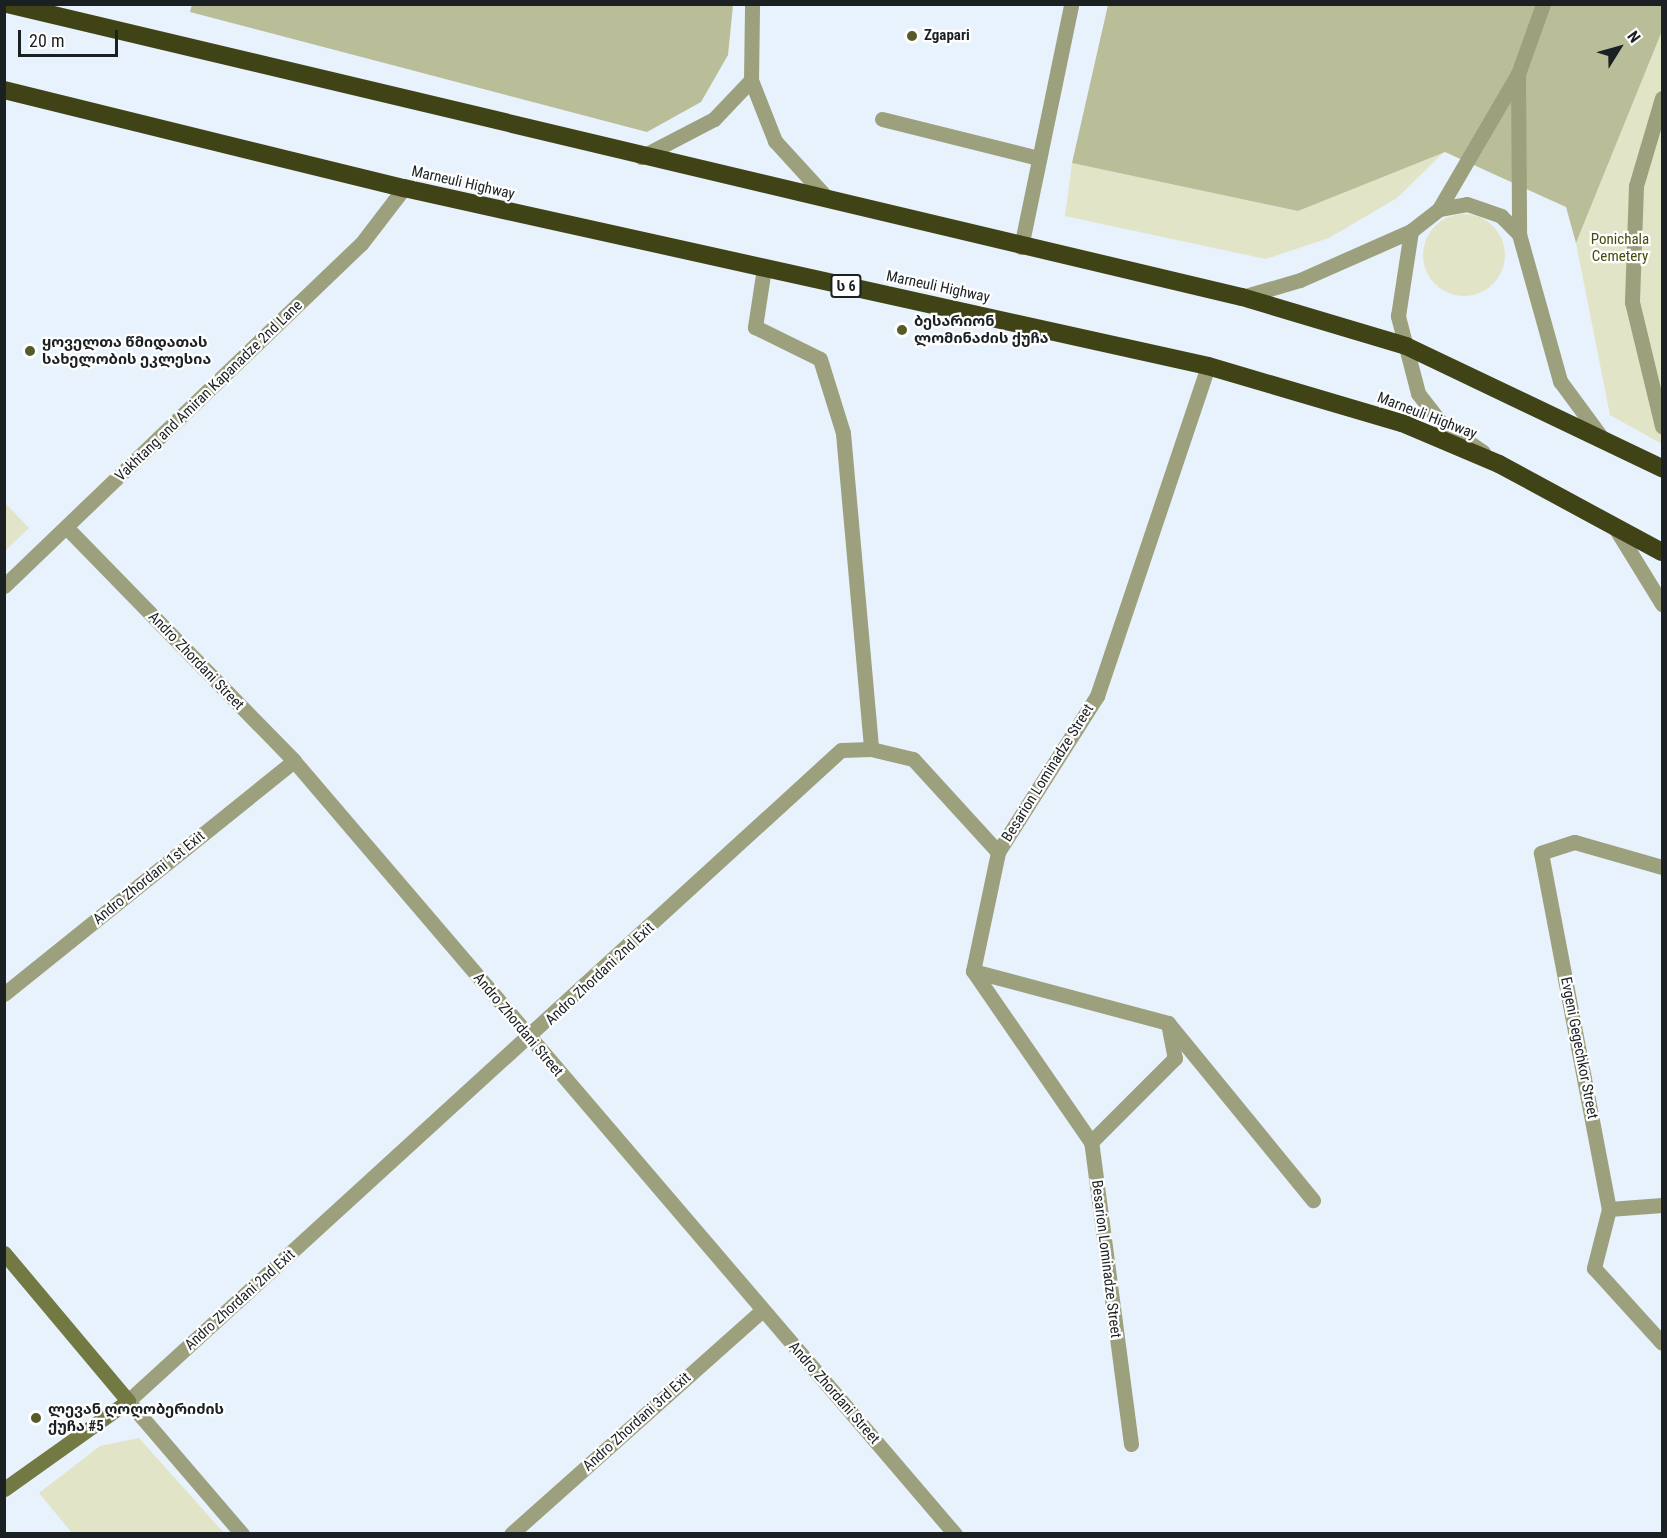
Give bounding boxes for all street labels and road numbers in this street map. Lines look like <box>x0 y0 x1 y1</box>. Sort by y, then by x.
street label: Marneuli Highway <box>410 162 516 204</box>
street label: Marneuli Highway <box>885 267 991 307</box>
road number: ს 6 <box>830 275 862 297</box>
street label: Vakhtang and Amiran Kapanadze 2nd Lane <box>112 297 306 485</box>
street label: Marneuli Highway <box>1375 389 1479 443</box>
street label: Andro Zhordani Street <box>144 608 248 714</box>
street label: Besarion Lominadze Street <box>998 701 1098 845</box>
street label: Andro Zhordani 1st Exit <box>89 827 209 929</box>
street label: Andro Zhordani 2nd Exit <box>542 919 658 1029</box>
street label: Andro Zhordani Street <box>469 970 567 1080</box>
street label: Evgeni Gegechkor Street <box>1556 976 1602 1120</box>
street label: Besarion Lominadze Street <box>1087 1179 1125 1339</box>
street label: Andro Zhordani 2nd Exit <box>181 1246 299 1354</box>
street label: Andro Zhordani Street <box>785 1338 883 1448</box>
street label: Andro Zhordani 3rd Exit <box>579 1369 695 1475</box>

